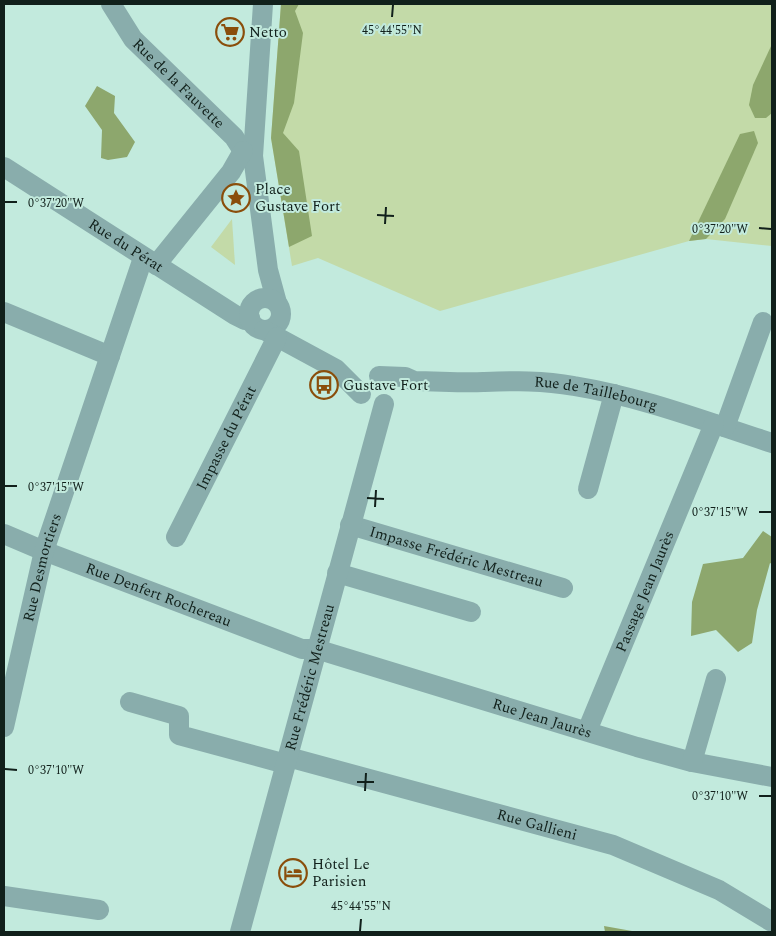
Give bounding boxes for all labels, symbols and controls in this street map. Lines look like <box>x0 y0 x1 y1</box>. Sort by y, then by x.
supermarket icon: Netto <box>215 17 245 47</box>
place label: Netto <box>249 21 287 44</box>
text: 45°44'55"N <box>362 21 422 40</box>
street label: Rue de la Fauvette <box>127 33 230 134</box>
place label: Place Gustave Fort <box>255 178 340 218</box>
place icon: Place Gustave Fort <box>221 183 251 213</box>
text: 0°37'20"W <box>28 194 84 213</box>
street label: Rue du Pérat <box>84 213 168 278</box>
text: 0°37'20"W <box>692 220 748 239</box>
bus stop icon: Gustave Fort <box>309 370 339 400</box>
street label: Rue de Taillebourg <box>534 371 660 417</box>
place label: Gustave Fort <box>343 374 428 397</box>
street label: Impasse du Pérat <box>190 382 263 494</box>
text: 0°37'15"W <box>28 478 84 497</box>
text: 0°37'15"W <box>692 503 748 522</box>
street label: Rue Desmortiers <box>17 510 68 624</box>
street label: Impasse Frédéric Mestreau <box>367 520 546 594</box>
street label: Passage Jean Jaurès <box>610 527 681 656</box>
street label: Rue Denfert Rochereau <box>82 557 235 633</box>
street label: Rue Frédéric Mestreau <box>279 601 341 753</box>
street label: Rue Jean Jaurès <box>489 693 595 745</box>
text: 0°37'10"W <box>28 761 84 780</box>
text: 0°37'10"W <box>692 787 748 806</box>
street label: Rue Gallieni <box>494 803 580 847</box>
place label: Hôtel Le Parisien <box>312 853 370 893</box>
hotel icon: Hôtel Le Parisien <box>278 858 308 888</box>
text: 45°44'55"N <box>331 897 391 916</box>

